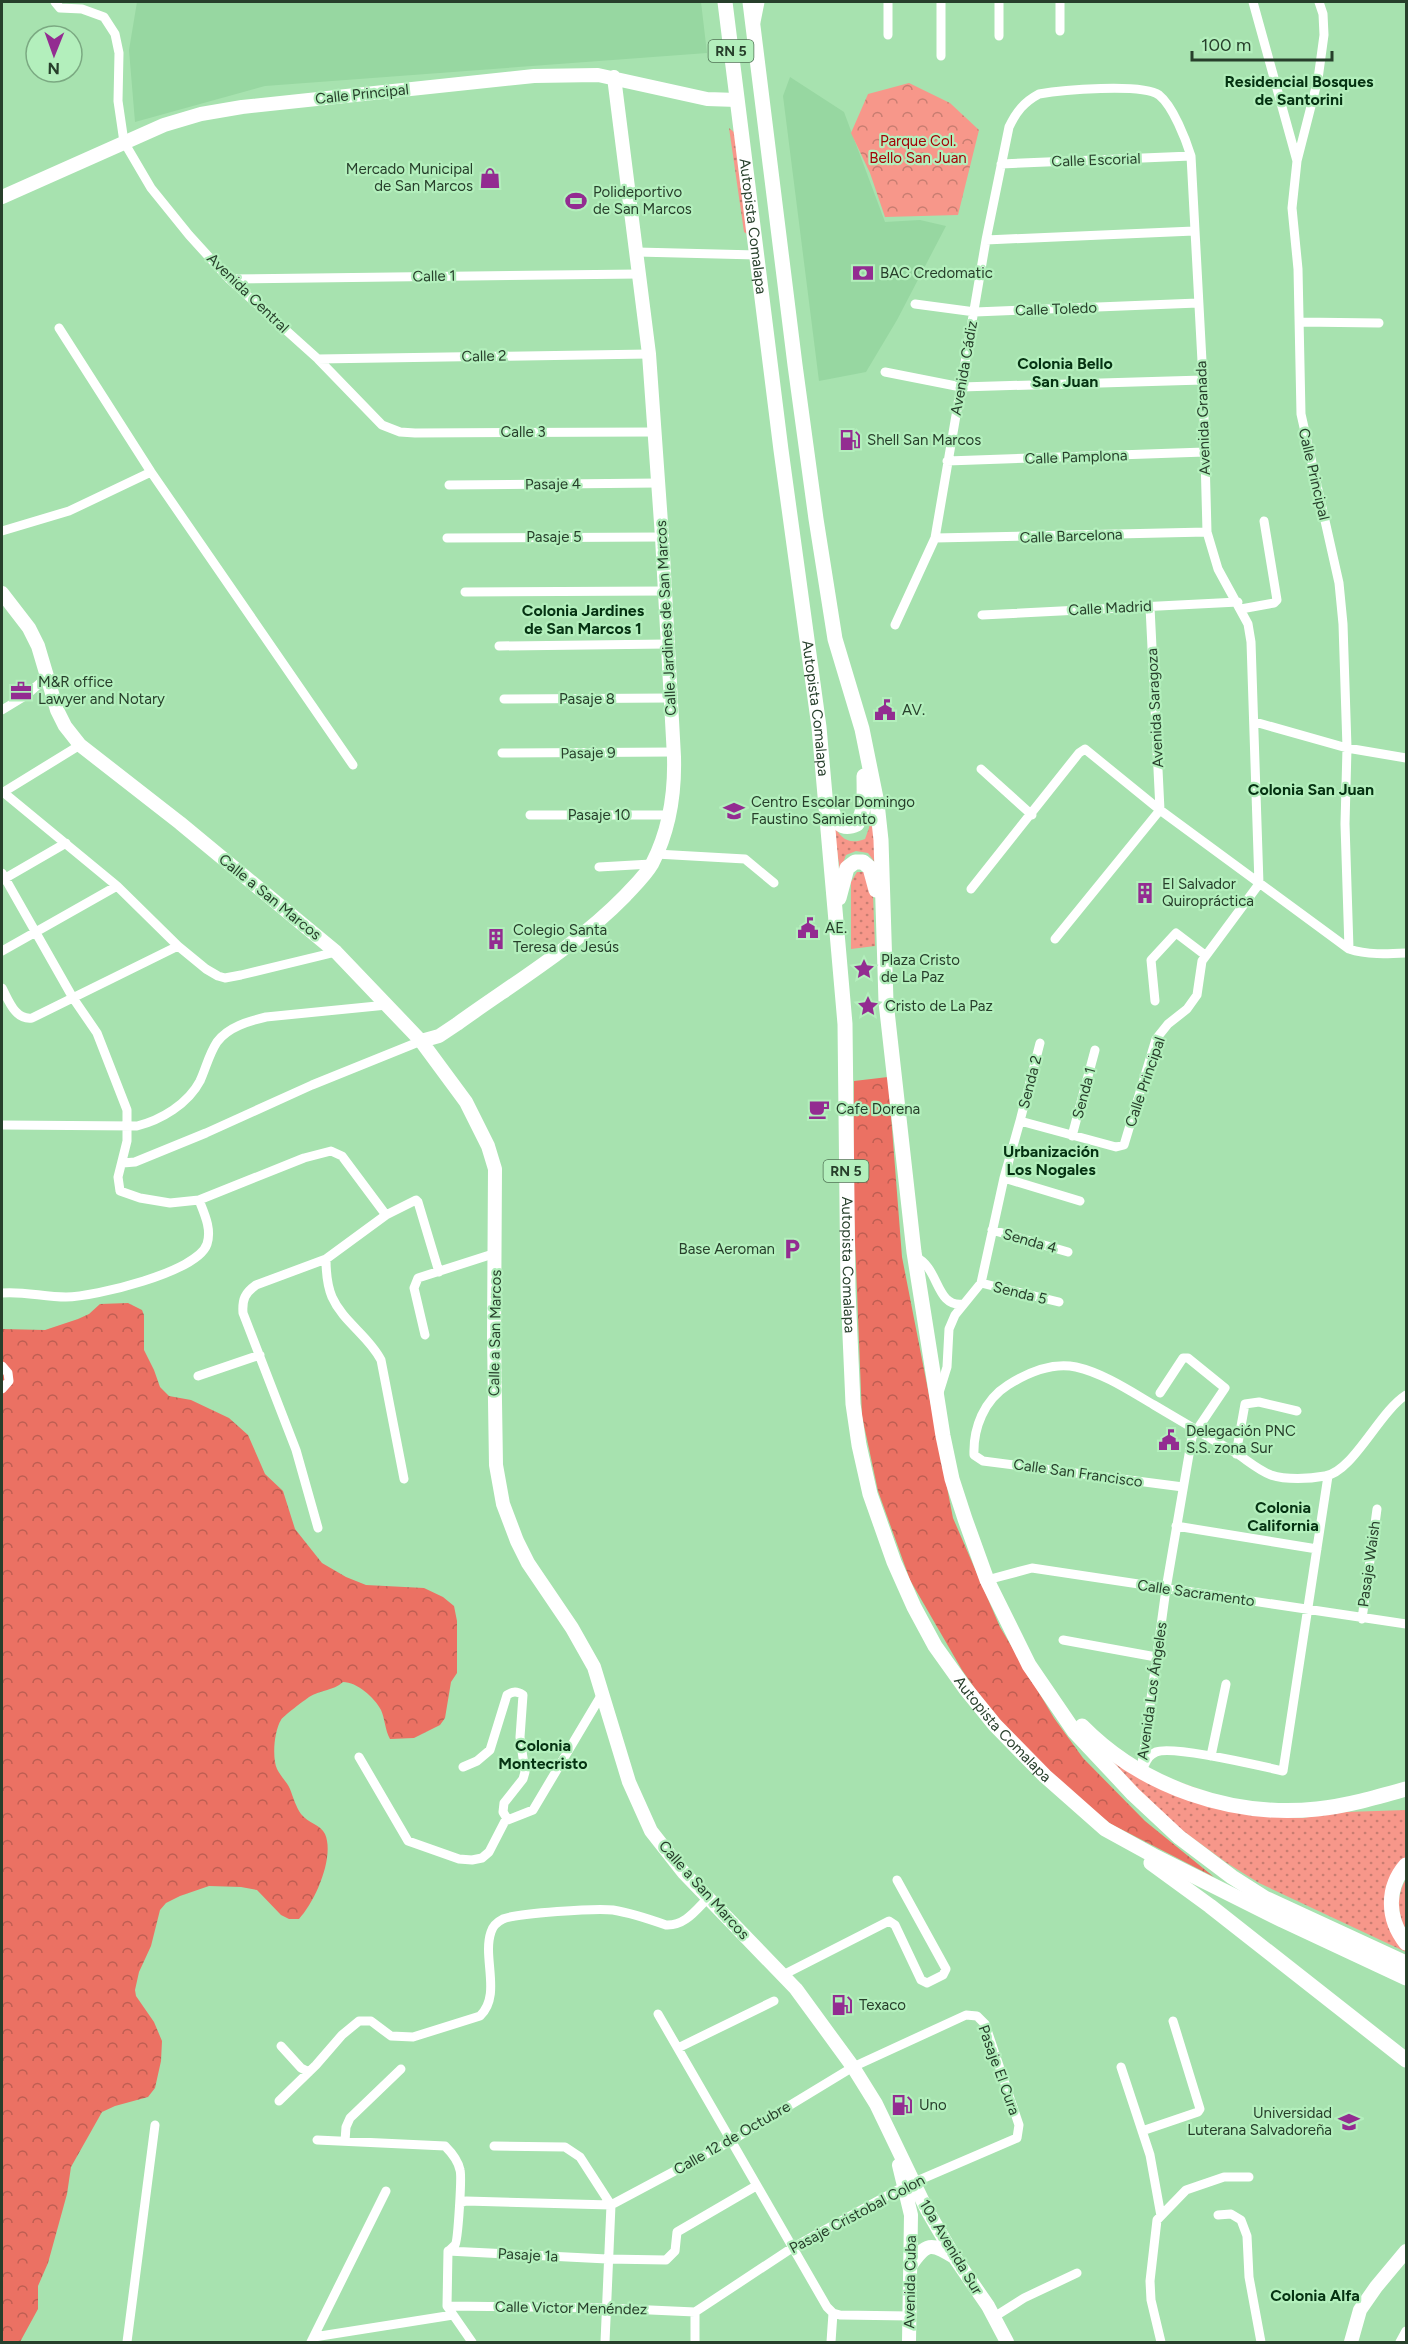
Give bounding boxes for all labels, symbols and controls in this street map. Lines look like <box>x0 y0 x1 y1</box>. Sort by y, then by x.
north arrow <box>24 24 84 84</box>
scale bar <box>1192 24 1332 62</box>
text: 100 m <box>1201 34 1251 56</box>
road number: RN 5 <box>708 40 754 62</box>
text: N <box>47 59 60 78</box>
district label: Residencial Bosques de Santorini <box>1225 72 1374 109</box>
street label: Calle Principal <box>314 80 410 108</box>
park label: Parque Col. Bello San Juan <box>869 132 967 167</box>
street label: Calle Escorial <box>1051 149 1141 171</box>
street label: Autopista Comalapa <box>736 157 770 295</box>
place label: Mercado Municipal de San Marcos <box>346 160 473 195</box>
shop icon: Mercado Municipal de San Marcos <box>478 166 502 190</box>
place label: Polideportivo de San Marcos <box>593 183 692 218</box>
sports icon: Polideportivo de San Marcos <box>564 189 588 213</box>
street label: Avenida Central <box>203 249 293 337</box>
bank icon: BAC Credomatic <box>851 261 875 285</box>
place label: BAC Credomatic <box>880 264 993 282</box>
street label: Calle 1 <box>412 267 456 285</box>
street label: Calle Toledo <box>1015 299 1098 319</box>
street label: Avenida Cádiz <box>947 319 981 417</box>
street label: Calle 2 <box>461 347 507 365</box>
district label: Colonia Bello San Juan <box>1017 354 1113 391</box>
street label: Avenida Granada <box>1192 361 1214 475</box>
street label: Calle 3 <box>500 423 546 441</box>
street label: Calle Principal <box>1295 426 1333 522</box>
fuel station icon: Shell San Marcos <box>838 428 862 452</box>
place label: Shell San Marcos <box>867 431 981 449</box>
street label: Calle Pamplona <box>1024 446 1128 468</box>
street label: Pasaje 4 <box>525 475 581 493</box>
street label: Calle Jardines de San Marcos <box>652 520 680 716</box>
street label: Calle Barcelona <box>1019 525 1123 547</box>
street label: Pasaje 5 <box>526 528 582 546</box>
street label: Calle Madrid <box>1068 597 1152 619</box>
district label: Colonia Jardines de San Marcos 1 <box>522 601 645 638</box>
street label: Autopista Comalapa <box>798 639 832 777</box>
street label: Avenida Saragoza <box>1143 648 1167 768</box>
place label: M&R office Lawyer and Notary <box>38 673 165 708</box>
office icon: M&R office Lawyer and Notary <box>9 679 33 703</box>
street label: Pasaje 8 <box>559 690 615 708</box>
public building icon: AV. <box>873 698 897 722</box>
place label: AV. <box>902 701 925 719</box>
street label: Pasaje 9 <box>560 744 616 762</box>
district label: Colonia San Juan <box>1248 780 1374 799</box>
place label: Centro Escolar Domingo Faustino Samiento <box>751 793 915 828</box>
school or university icon: Centro Escolar Domingo Faustino Samiento <box>722 799 746 823</box>
street label: Pasaje 10 <box>568 806 630 824</box>
street label: Calle a San Marcos <box>215 850 325 944</box>
place label: El Salvador Quiropráctica <box>1162 875 1254 910</box>
building icon: El Salvador Quiropráctica <box>1133 881 1157 905</box>
public building icon: AE. <box>796 916 820 940</box>
place label: AE. <box>825 919 847 937</box>
place label: Colegio Santa Teresa de Jesús <box>513 921 619 956</box>
building icon: Colegio Santa Teresa de Jesús <box>484 927 508 951</box>
place label: Plaza Cristo de La Paz <box>881 951 960 986</box>
place icon: Plaza Cristo de La Paz <box>852 957 876 981</box>
place icon: Cristo de La Paz <box>856 994 880 1018</box>
place label: Cristo de La Paz <box>885 997 993 1015</box>
street label: Calle Principal <box>1121 1035 1169 1129</box>
street label: Senda 2 <box>1015 1053 1045 1111</box>
street label: Senda 1 <box>1069 1065 1099 1121</box>
cafe icon: Cafe Dorena <box>807 1097 831 1121</box>
place label: Cafe Dorena <box>836 1100 920 1118</box>
district label: Urbanización Los Nogales <box>1003 1142 1099 1179</box>
road number: RN 5 <box>824 1160 868 1182</box>
street label: Autopista Comalapa <box>838 1196 859 1333</box>
street label: Senda 4 <box>1001 1225 1059 1257</box>
parking icon: Base Aeroman <box>780 1237 804 1261</box>
place label: Base Aeroman <box>678 1240 775 1258</box>
street label: Calle a San Marcos <box>485 1270 505 1396</box>
street label: Senda 5 <box>991 1278 1049 1308</box>
place label: Delegación PNC S.S. zona Sur <box>1186 1422 1296 1457</box>
public building icon: Delegación PNC S.S. zona Sur <box>1157 1428 1181 1452</box>
street label: Calle San Francisco <box>1012 1455 1144 1491</box>
district label: Colonia California <box>1247 1498 1319 1535</box>
street label: Pasaje Waish <box>1354 1520 1384 1608</box>
street label: Calle Sacramento <box>1136 1576 1256 1610</box>
street label: Avenida Los Ángeles <box>1133 1621 1171 1761</box>
street label: Autopista Comalapa <box>950 1673 1055 1786</box>
district label: Colonia Montecristo <box>498 1736 588 1773</box>
street label: Calle a San Marcos <box>655 1837 753 1943</box>
fuel station icon: Texaco <box>830 1993 854 2017</box>
place label: Texaco <box>859 1996 906 2014</box>
street label: Pasaje El Cura <box>974 2022 1024 2118</box>
fuel station icon: Uno <box>890 2093 914 2117</box>
place label: Uno <box>919 2096 947 2114</box>
street label: Calle 12 de Octubre <box>670 2097 794 2179</box>
place label: Universidad Luterana Salvadoreña <box>1187 2104 1332 2139</box>
school or university icon: Universidad Luterana Salvadoreña <box>1337 2110 1361 2134</box>
street label: Pasaje Cristobal Colon <box>786 2171 928 2257</box>
street label: 10a Avenida Sur <box>916 2196 986 2298</box>
street label: Avenida Cuba <box>900 2235 920 2329</box>
street label: Pasaje 1a <box>497 2244 559 2266</box>
district label: Colonia Alfa <box>1270 2286 1360 2305</box>
street label: Calle Victor Menéndez <box>495 2298 647 2318</box>

